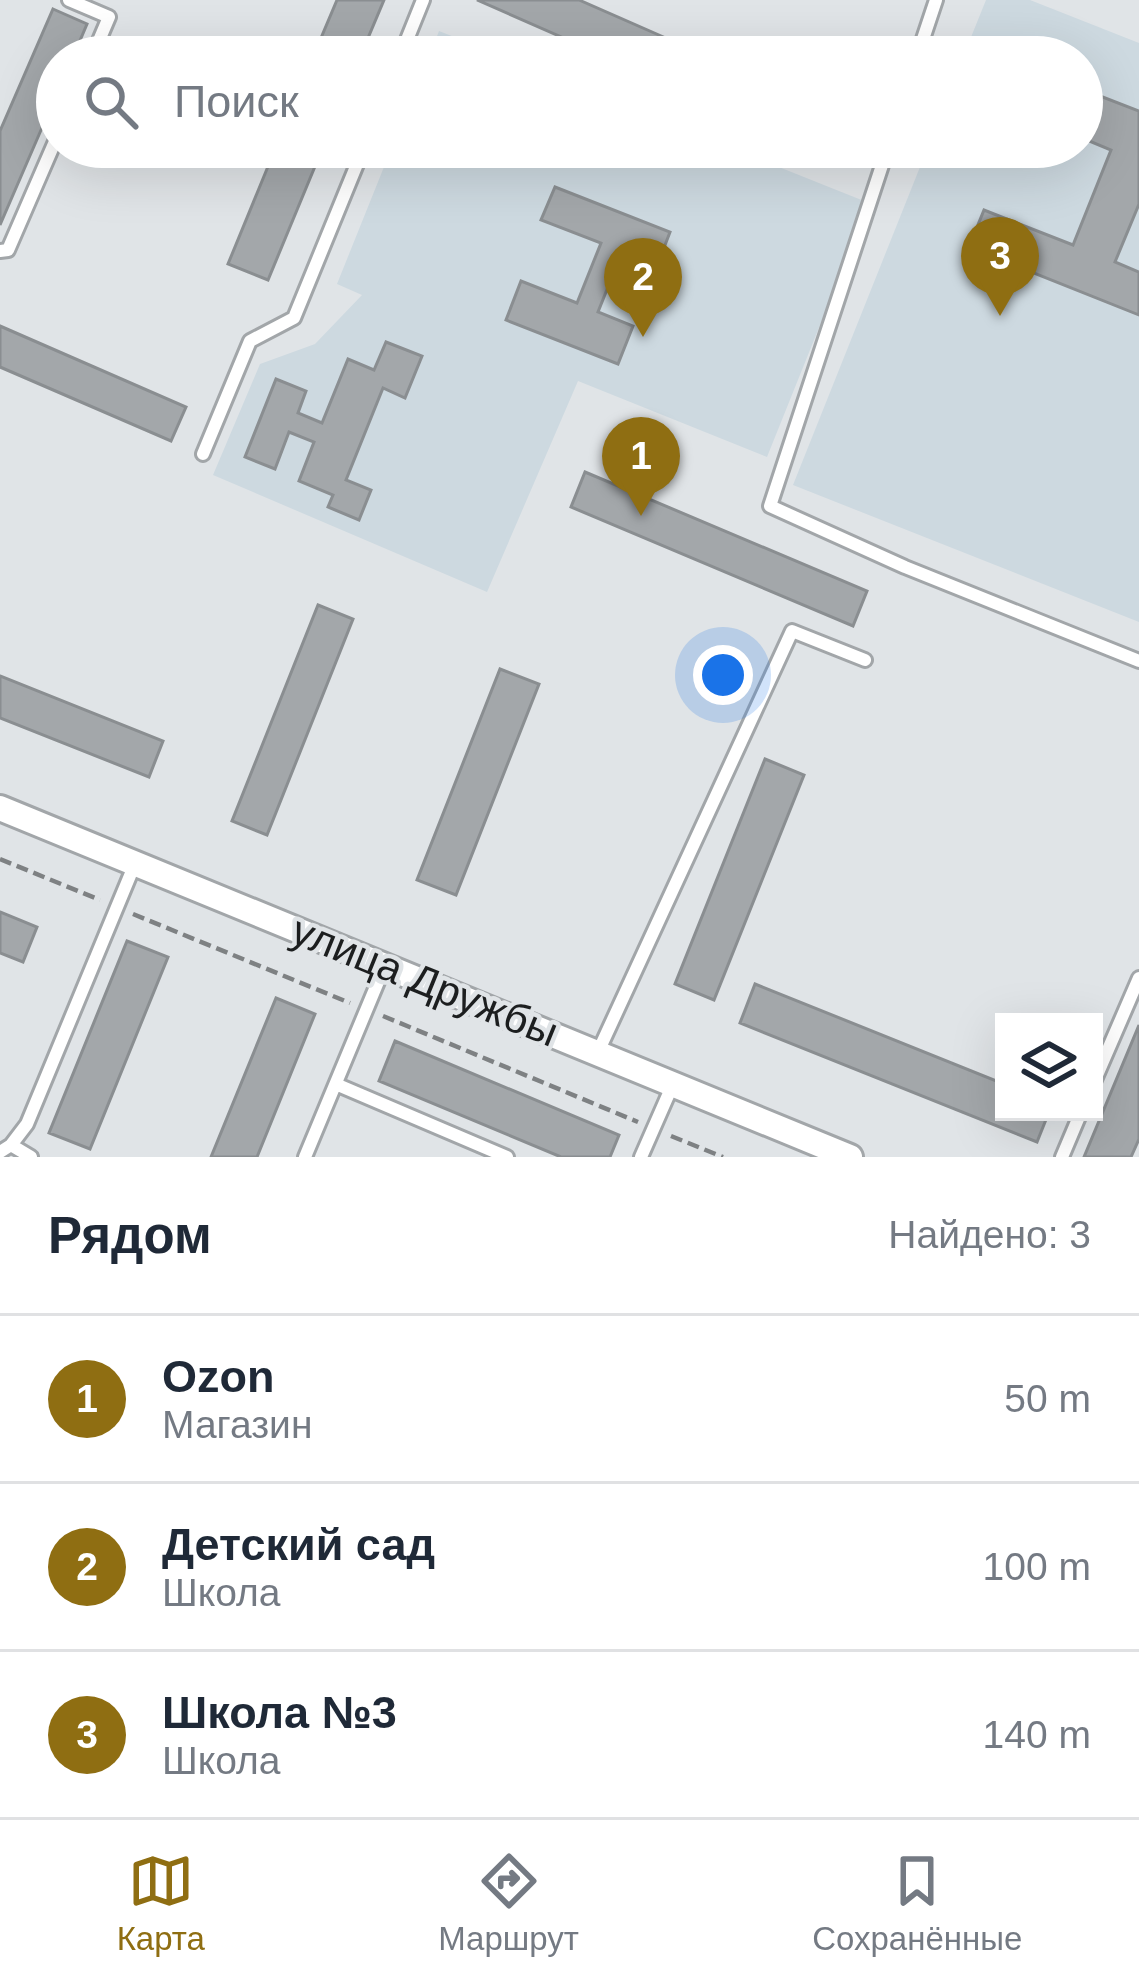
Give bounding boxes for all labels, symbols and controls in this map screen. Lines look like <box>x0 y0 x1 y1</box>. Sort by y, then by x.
search box <box>36 36 1103 168</box>
icon: search <box>78 69 144 135</box>
text: Поиск <box>174 76 299 127</box>
pin: 3 <box>961 217 1039 316</box>
pin: 2 <box>604 238 682 337</box>
pin: 1 <box>602 417 680 516</box>
your location <box>693 645 753 705</box>
street label: улица Дружбы <box>285 906 565 1056</box>
map controls <box>995 1013 1103 1121</box>
button: layers <box>995 1013 1103 1121</box>
text: Рядом <box>48 1207 212 1264</box>
text: Найдено: 3 <box>888 1213 1091 1256</box>
text: Ozon <box>162 1351 274 1402</box>
text: 1 <box>76 1377 98 1420</box>
text: 50 m <box>1004 1377 1091 1420</box>
text: Магазин <box>162 1403 312 1446</box>
text: Детский сад <box>162 1519 435 1570</box>
text: 2 <box>76 1545 98 1588</box>
text: 100 m <box>983 1545 1091 1588</box>
text: Школа <box>162 1571 281 1614</box>
text: Школа №3 <box>162 1687 397 1738</box>
text: 3 <box>76 1713 98 1756</box>
text: 140 m <box>983 1713 1091 1756</box>
text: Школа <box>162 1739 281 1782</box>
tab: Карта <box>117 1848 205 1958</box>
tab: Маршрут <box>438 1848 579 1958</box>
tab: Сохранённые <box>812 1848 1022 1958</box>

